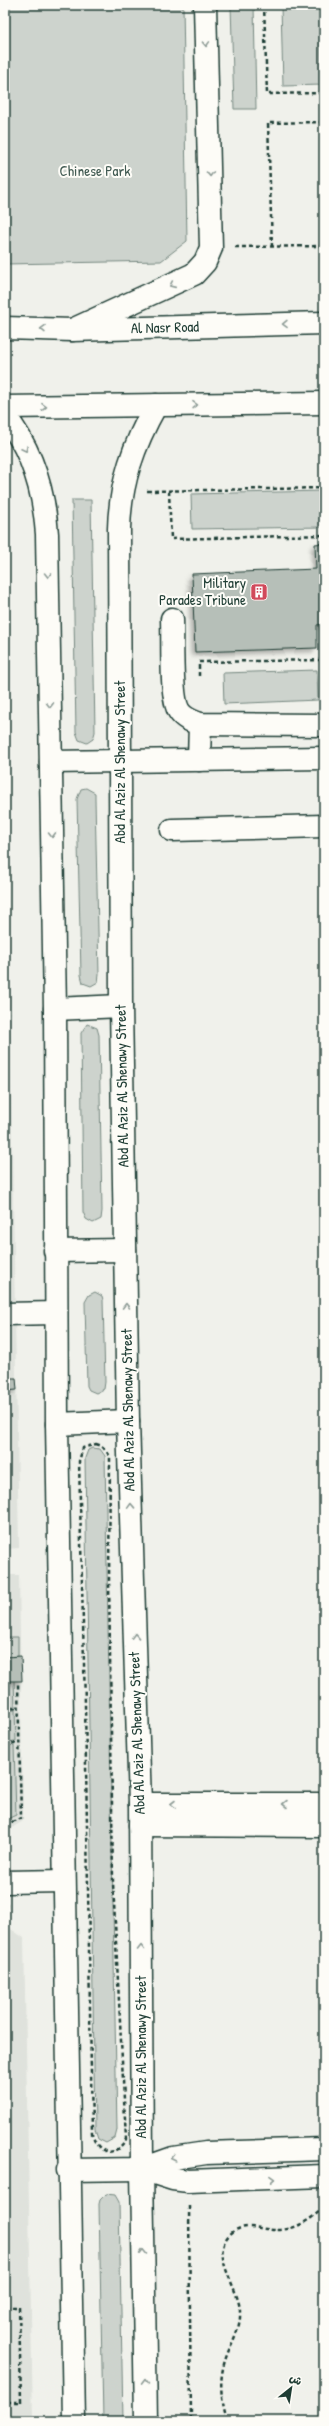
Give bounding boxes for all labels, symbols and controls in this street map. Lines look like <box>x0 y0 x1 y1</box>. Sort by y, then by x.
one-way arrow <box>202 41 211 47</box>
park label: Chinese Park <box>60 160 130 181</box>
one-way arrow <box>206 171 215 177</box>
one-way arrow <box>168 280 175 288</box>
street label: Al Nasr Road <box>131 315 199 338</box>
one-way arrow <box>282 320 288 329</box>
one-way arrow <box>40 325 46 333</box>
one-way arrow <box>192 401 198 409</box>
one-way arrow <box>41 402 47 411</box>
one-way arrow <box>21 444 28 452</box>
one-way arrow <box>44 572 52 578</box>
place label: Military Parades Tribune <box>159 572 246 610</box>
building icon: Military Parades Tribune <box>249 582 269 602</box>
street label: Abd Al Aziz Al Shenawy Street <box>109 680 130 843</box>
one-way arrow <box>46 702 54 708</box>
one-way arrow <box>48 832 56 838</box>
street label: Abd Al Aziz Al Shenawy Street <box>110 1004 133 1168</box>
one-way arrow <box>122 1303 130 1309</box>
street label: Abd Al Aziz Al Shenawy Street <box>116 1328 139 1492</box>
one-way arrow <box>126 1503 135 1509</box>
one-way arrow <box>130 1633 139 1639</box>
street label: Abd Al Aziz Al Shenawy Street <box>123 1650 150 1815</box>
one-way arrow <box>170 1800 176 1808</box>
one-way arrow <box>282 1800 288 1808</box>
one-way arrow <box>137 1945 145 1951</box>
street label: Abd Al Aziz Al Shenawy Street <box>130 1975 151 2138</box>
one-way arrow <box>170 2153 177 2162</box>
one-way arrow <box>269 2174 275 2183</box>
one-way arrow <box>139 2249 147 2255</box>
north arrow <box>271 2368 311 2408</box>
text: ش <box>287 2370 305 2388</box>
one-way arrow <box>141 2379 150 2385</box>

